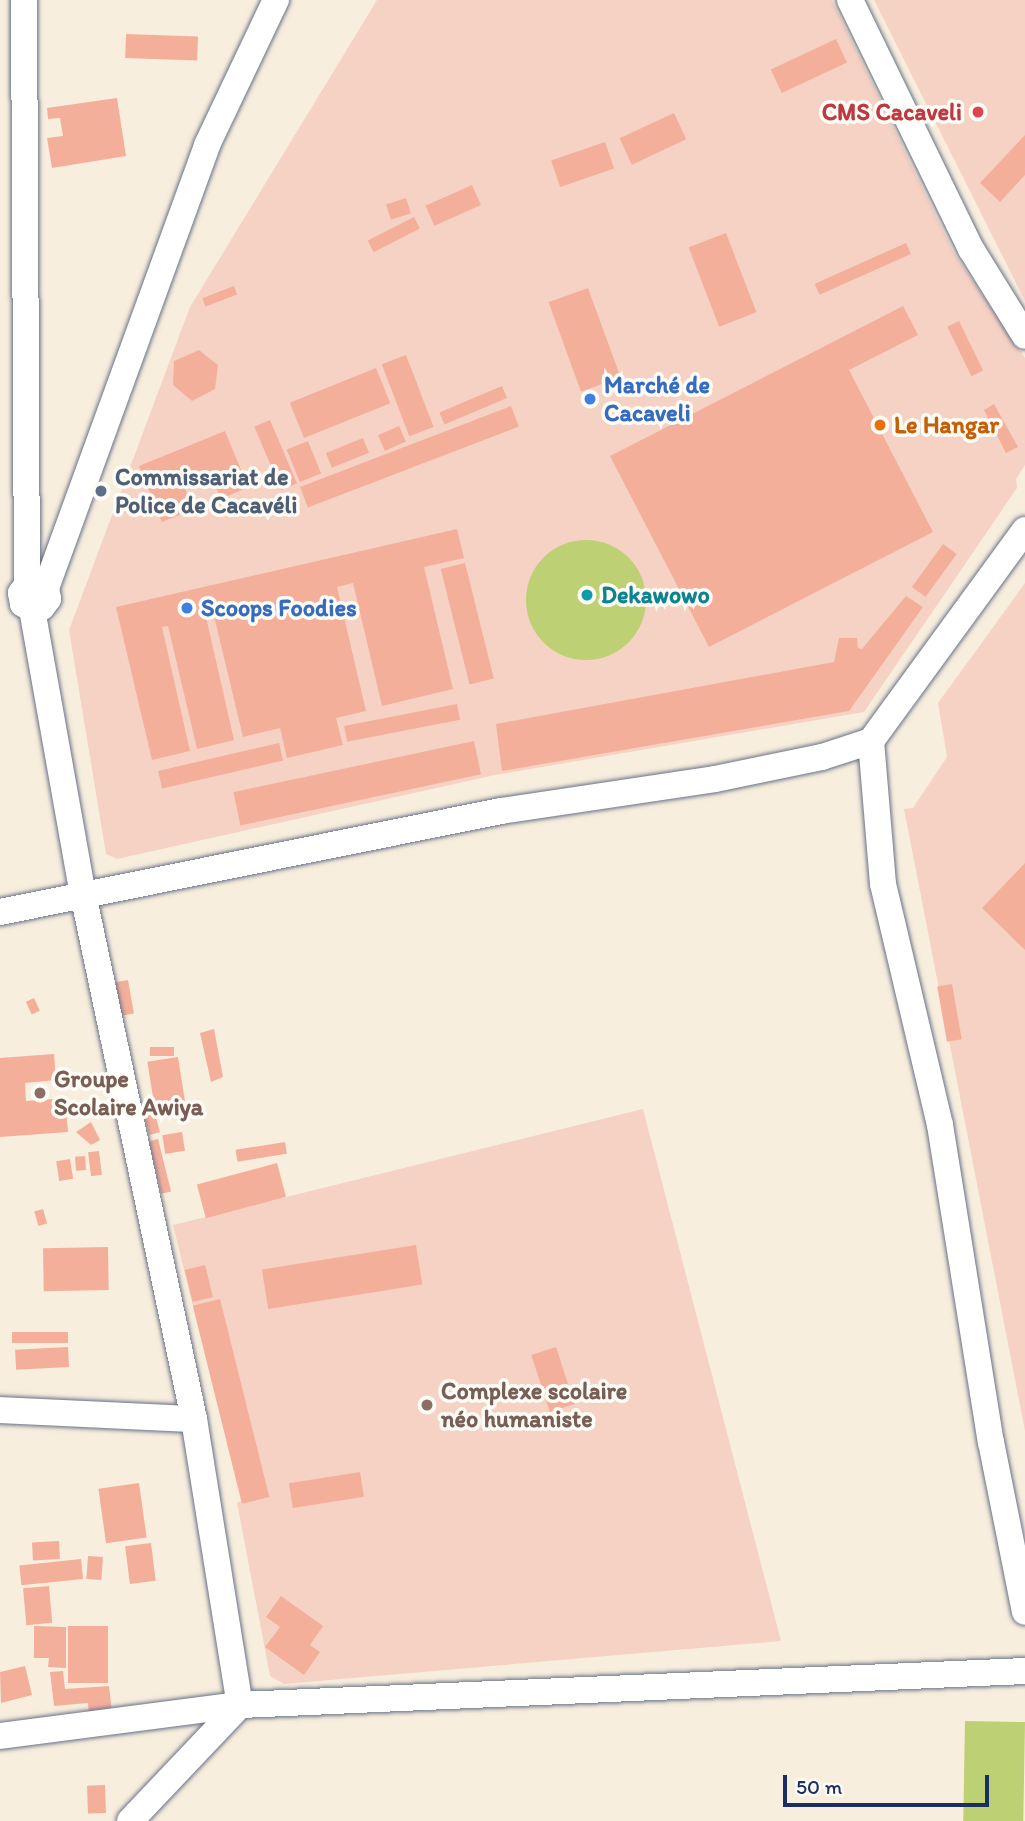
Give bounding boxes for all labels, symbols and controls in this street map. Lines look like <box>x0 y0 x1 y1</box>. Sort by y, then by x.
place label: CMS Cacaveli <box>822 98 962 126</box>
marker: CMS Cacaveli <box>968 102 988 122</box>
place label: Marché de Cacaveli <box>604 371 710 427</box>
marker: Marché de Cacaveli <box>582 391 598 407</box>
place label: Le Hangar <box>894 411 999 439</box>
marker: Le Hangar <box>872 417 888 433</box>
place label: Commissariat de Police de Cacavéli <box>115 463 298 519</box>
marker: Commissariat de Police de Cacavéli <box>93 483 109 499</box>
place label: Dekawowo <box>601 581 710 609</box>
marker: Dekawowo <box>579 587 595 603</box>
place label: Scoops Foodies <box>201 594 356 622</box>
marker: Scoops Foodies <box>179 600 195 616</box>
place label: Groupe Scolaire Awiya <box>54 1065 203 1121</box>
marker: Groupe Scolaire Awiya <box>32 1085 48 1101</box>
place label: Complexe scolaire néo humaniste <box>441 1377 627 1433</box>
marker: Complexe scolaire néo humaniste <box>419 1397 435 1413</box>
scale bar <box>787 1762 993 1806</box>
text: 50 m <box>796 1774 842 1799</box>

